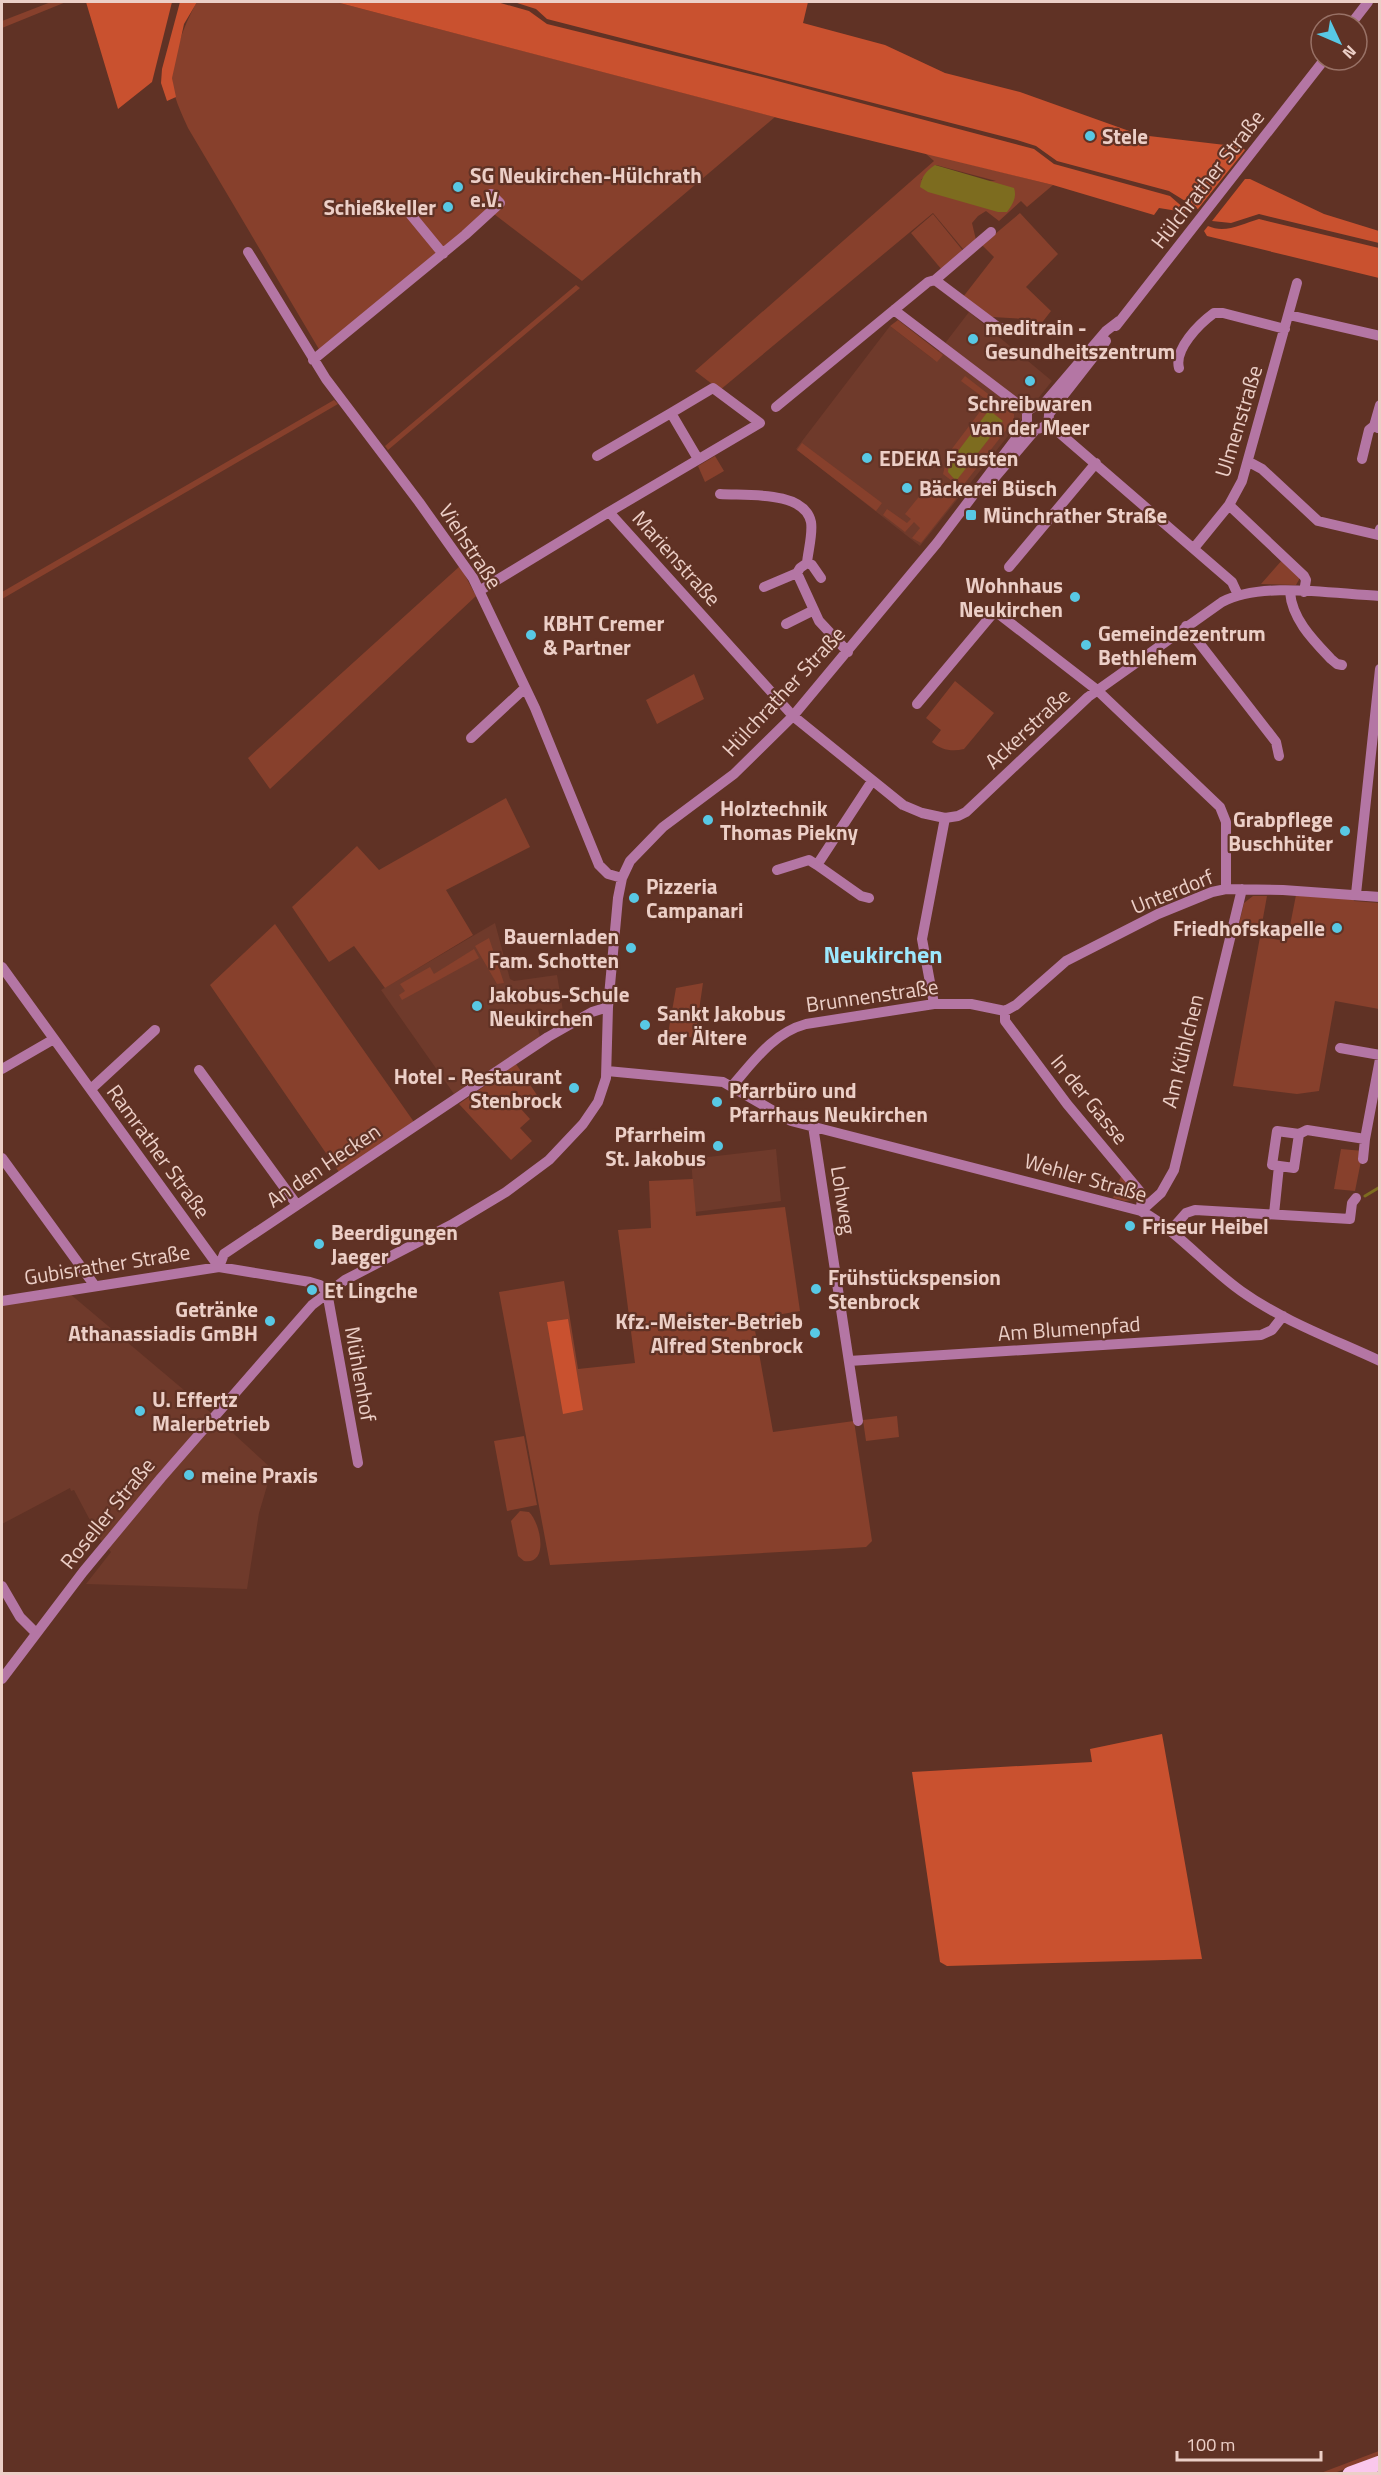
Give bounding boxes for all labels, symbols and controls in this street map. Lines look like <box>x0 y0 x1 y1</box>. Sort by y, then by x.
north arrow <box>1309 12 1369 72</box>
text: N <box>1337 40 1362 65</box>
street label: Hülchrather Straße <box>1143 103 1271 255</box>
place label: Stele <box>1102 120 1148 152</box>
marker: Stele <box>1083 129 1097 143</box>
place label: SG Neukirchen-Hülchrath e.V. <box>470 159 702 215</box>
marker: SG Neukirchen-Hülchrath e.V. <box>451 180 465 194</box>
place label: Schießkeller <box>323 191 436 223</box>
marker: Schießkeller <box>441 200 455 214</box>
place label: meditrain - Gesundheitszentrum <box>985 311 1175 367</box>
marker: meditrain - Gesundheitszentrum <box>966 332 980 346</box>
street label: Ulmenstraße <box>1206 361 1270 481</box>
marker: Schreibwaren van der Meer <box>1023 374 1037 388</box>
place label: Schreibwaren van der Meer <box>968 387 1092 443</box>
place label: EDEKA Fausten <box>879 442 1018 474</box>
marker: EDEKA Fausten <box>860 451 874 465</box>
place label: Bäckerei Büsch <box>919 472 1057 504</box>
marker: Bäckerei Büsch <box>900 481 914 495</box>
street label: Viehstraße <box>431 497 511 595</box>
place label: Münchrather Straße <box>983 499 1167 531</box>
street label: Marienstraße <box>625 503 729 613</box>
marker: Münchrather Straße <box>964 508 978 522</box>
place label: Wohnhaus Neukirchen <box>959 569 1063 625</box>
marker: Wohnhaus Neukirchen <box>1068 590 1082 604</box>
place label: KBHT Cremer & Partner <box>543 607 664 663</box>
place label: Gemeindezentrum Bethlehem <box>1098 617 1266 673</box>
street label: Hülchrather Straße <box>714 618 852 764</box>
marker: KBHT Cremer & Partner <box>524 628 538 642</box>
marker: Gemeindezentrum Bethlehem <box>1079 638 1093 652</box>
street label: Ackerstraße <box>977 680 1077 776</box>
place label: Holztechnik Thomas Piekny <box>720 792 859 848</box>
place label: Grabpflege Buschhüter <box>1228 803 1333 859</box>
marker: Holztechnik Thomas Piekny <box>701 813 715 827</box>
marker: Grabpflege Buschhüter <box>1338 824 1352 838</box>
street label: Unterdorf <box>1126 860 1218 922</box>
place label: Pizzeria Campanari <box>646 870 743 926</box>
marker: Pizzeria Campanari <box>627 891 641 905</box>
place label: Friedhofskapelle <box>1173 912 1325 944</box>
place label: Bauernladen Fam. Schotten <box>489 920 619 976</box>
marker: Friedhofskapelle <box>1330 921 1344 935</box>
district label: Neukirchen <box>824 936 942 972</box>
marker: Bauernladen Fam. Schotten <box>624 941 638 955</box>
street label: Brunnenstraße <box>804 970 940 1020</box>
place label: Jakobus-Schule Neukirchen <box>489 978 629 1034</box>
street label: Am Kühlchen <box>1152 991 1212 1111</box>
place label: Sankt Jakobus der Ältere <box>657 997 786 1053</box>
marker: Jakobus-Schule Neukirchen <box>470 999 484 1013</box>
marker: Sankt Jakobus der Ältere <box>638 1018 652 1032</box>
street label: In der Gasse <box>1043 1047 1137 1151</box>
place label: Hotel - Restaurant Stenbrock <box>394 1060 562 1116</box>
place label: Pfarrbüro und Pfarrhaus Neukirchen <box>729 1074 928 1130</box>
street label: Ramrather Straße <box>99 1077 219 1225</box>
marker: Hotel - Restaurant Stenbrock <box>567 1081 581 1095</box>
marker: Pfarrbüro und Pfarrhaus Neukirchen <box>710 1095 724 1109</box>
street label: An den Hecken <box>260 1115 386 1215</box>
place label: Pfarrheim St. Jakobus <box>605 1118 706 1174</box>
marker: Pfarrheim St. Jakobus <box>711 1139 725 1153</box>
street label: Wehler Straße <box>1021 1144 1151 1210</box>
street label: Lohweg <box>823 1163 865 1237</box>
place label: Friseur Heibel <box>1142 1210 1269 1242</box>
place label: Beerdigungen Jaeger <box>331 1216 458 1272</box>
marker: Friseur Heibel <box>1123 1219 1137 1233</box>
street label: Gubisrather Straße <box>22 1235 192 1293</box>
marker: Beerdigungen Jaeger <box>312 1237 326 1251</box>
place label: Frühstückspension Stenbrock <box>828 1261 1001 1317</box>
place label: Et Lingche <box>324 1274 418 1306</box>
marker: Frühstückspension Stenbrock <box>809 1282 823 1296</box>
marker: Et Lingche <box>305 1283 319 1297</box>
place label: Getränke Athanassiadis GmBH <box>68 1293 258 1349</box>
place label: Kfz.-Meister-Betrieb Alfred Stenbrock <box>615 1305 803 1361</box>
street label: Am Blumenpfad <box>997 1307 1141 1349</box>
marker: Getränke Athanassiadis GmBH <box>263 1314 277 1328</box>
street label: Mühlenhof <box>337 1324 385 1424</box>
marker: Kfz.-Meister-Betrieb Alfred Stenbrock <box>808 1326 822 1340</box>
place label: U. Effertz Malerbetrieb <box>152 1383 270 1439</box>
marker: U. Effertz Malerbetrieb <box>133 1404 147 1418</box>
street label: Roseller Straße <box>52 1450 162 1576</box>
place label: meine Praxis <box>201 1459 318 1491</box>
marker: meine Praxis <box>182 1468 196 1482</box>
scale bar <box>1177 2424 1321 2462</box>
text: 100 m <box>1186 2431 1235 2458</box>

